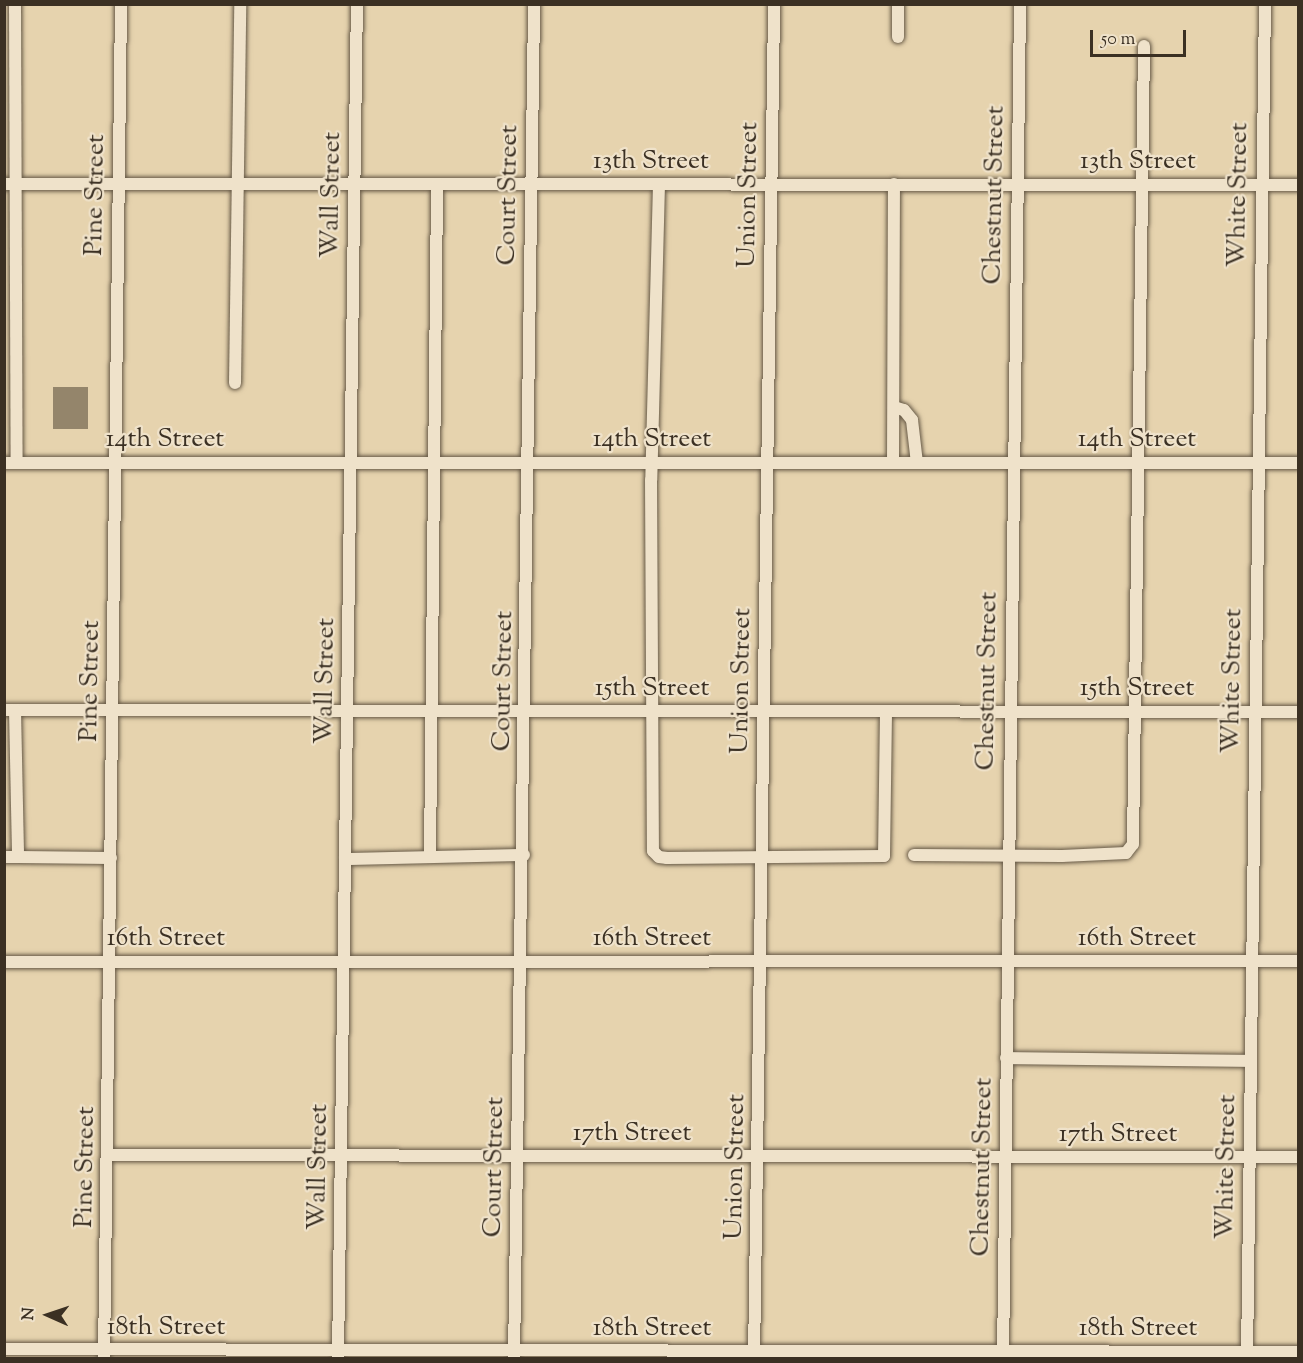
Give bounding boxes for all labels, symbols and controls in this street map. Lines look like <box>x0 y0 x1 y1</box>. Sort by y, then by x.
scale bar <box>1093 18 1189 56</box>
text: 50 m <box>1101 27 1135 53</box>
street label: Chestnut Street <box>978 105 1012 285</box>
street label: Union Street <box>732 122 766 268</box>
street label: White Street <box>1222 122 1256 268</box>
street label: Court Street <box>492 124 526 266</box>
street label: Wall Street <box>315 131 349 259</box>
street label: Pine Street <box>79 134 113 256</box>
street label: 13th Street <box>593 146 709 178</box>
street label: 13th Street <box>1080 146 1196 178</box>
street label: 14th Street <box>106 424 224 456</box>
street label: 14th Street <box>593 424 711 456</box>
street label: 14th Street <box>1078 424 1196 456</box>
street label: Chestnut Street <box>971 591 1005 771</box>
street label: Union Street <box>725 608 759 754</box>
street label: White Street <box>1216 608 1250 754</box>
street label: Court Street <box>487 610 521 752</box>
street label: Wall Street <box>309 617 343 745</box>
street label: Pine Street <box>74 620 108 742</box>
street label: 15th Street <box>595 673 709 705</box>
street label: 15th Street <box>1080 673 1194 705</box>
street label: 16th Street <box>107 923 225 955</box>
street label: 16th Street <box>593 923 711 955</box>
street label: 16th Street <box>1078 923 1196 955</box>
street label: Chestnut Street <box>966 1077 1000 1257</box>
street label: Union Street <box>719 1094 753 1240</box>
street label: White Street <box>1210 1094 1244 1240</box>
street label: Court Street <box>478 1096 512 1238</box>
street label: Wall Street <box>302 1103 336 1231</box>
street label: Pine Street <box>69 1106 103 1228</box>
street label: 17th Street <box>573 1118 691 1150</box>
street label: 17th Street <box>1059 1119 1177 1151</box>
north arrow <box>18 1285 78 1345</box>
text: N <box>18 1307 41 1321</box>
street label: 18th Street <box>107 1312 225 1344</box>
street label: 18th Street <box>593 1313 711 1345</box>
street label: 18th Street <box>1079 1313 1197 1345</box>

